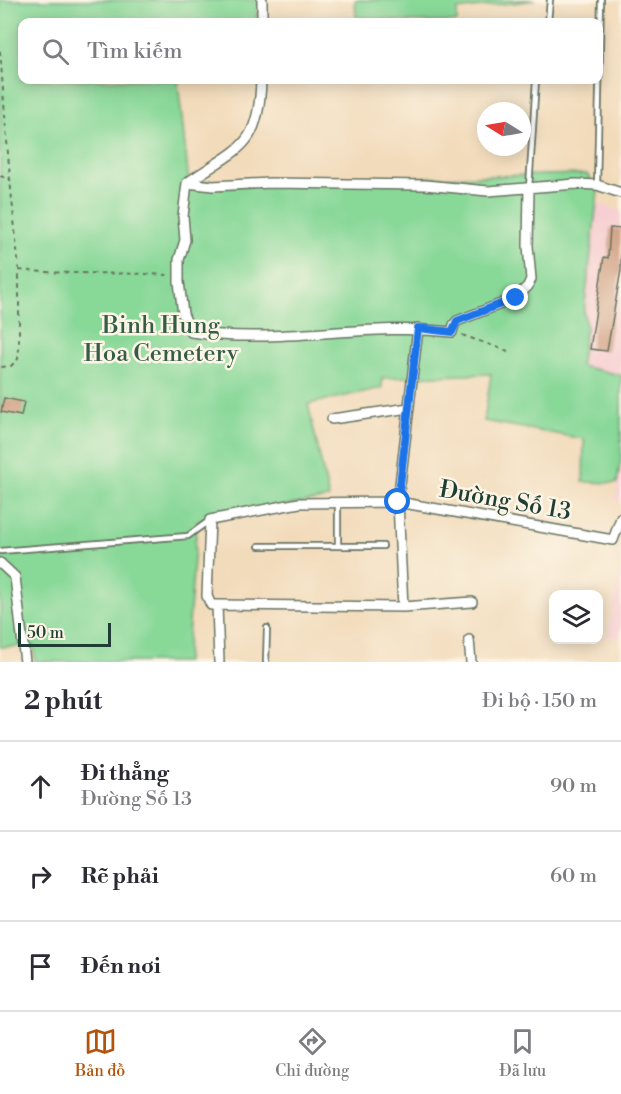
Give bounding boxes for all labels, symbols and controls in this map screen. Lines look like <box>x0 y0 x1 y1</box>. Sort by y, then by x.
search box <box>18 18 603 84</box>
icon: search <box>39 35 72 68</box>
text: Tìm kiếm <box>87 38 183 65</box>
north arrow <box>477 102 531 156</box>
route end <box>502 284 528 310</box>
park label: Binh Hung Hoa Cemetery <box>84 311 239 369</box>
street label: Đường Số 13 <box>437 475 573 527</box>
route start <box>384 488 410 514</box>
map controls <box>549 590 603 644</box>
button: layers <box>549 590 603 644</box>
scale bar <box>18 620 111 648</box>
text: 50 m <box>27 623 64 643</box>
text: 2 phút <box>24 685 102 717</box>
text: Đi bộ · 150 m <box>482 689 597 714</box>
text: Đi thẳng <box>81 760 169 787</box>
icon: ahead <box>24 770 57 803</box>
text: 90 m <box>550 774 597 799</box>
text: Đường Số 13 <box>81 787 192 812</box>
icon: right <box>24 860 57 893</box>
text: Rẽ phải <box>81 863 159 890</box>
text: 60 m <box>550 864 597 889</box>
icon: arrive <box>24 950 57 983</box>
text: Đến nơi <box>81 953 161 980</box>
tab: Bản đồ <box>75 1025 125 1081</box>
tab: Chỉ đường <box>275 1025 349 1081</box>
tab: Đã lưu <box>499 1025 546 1081</box>

